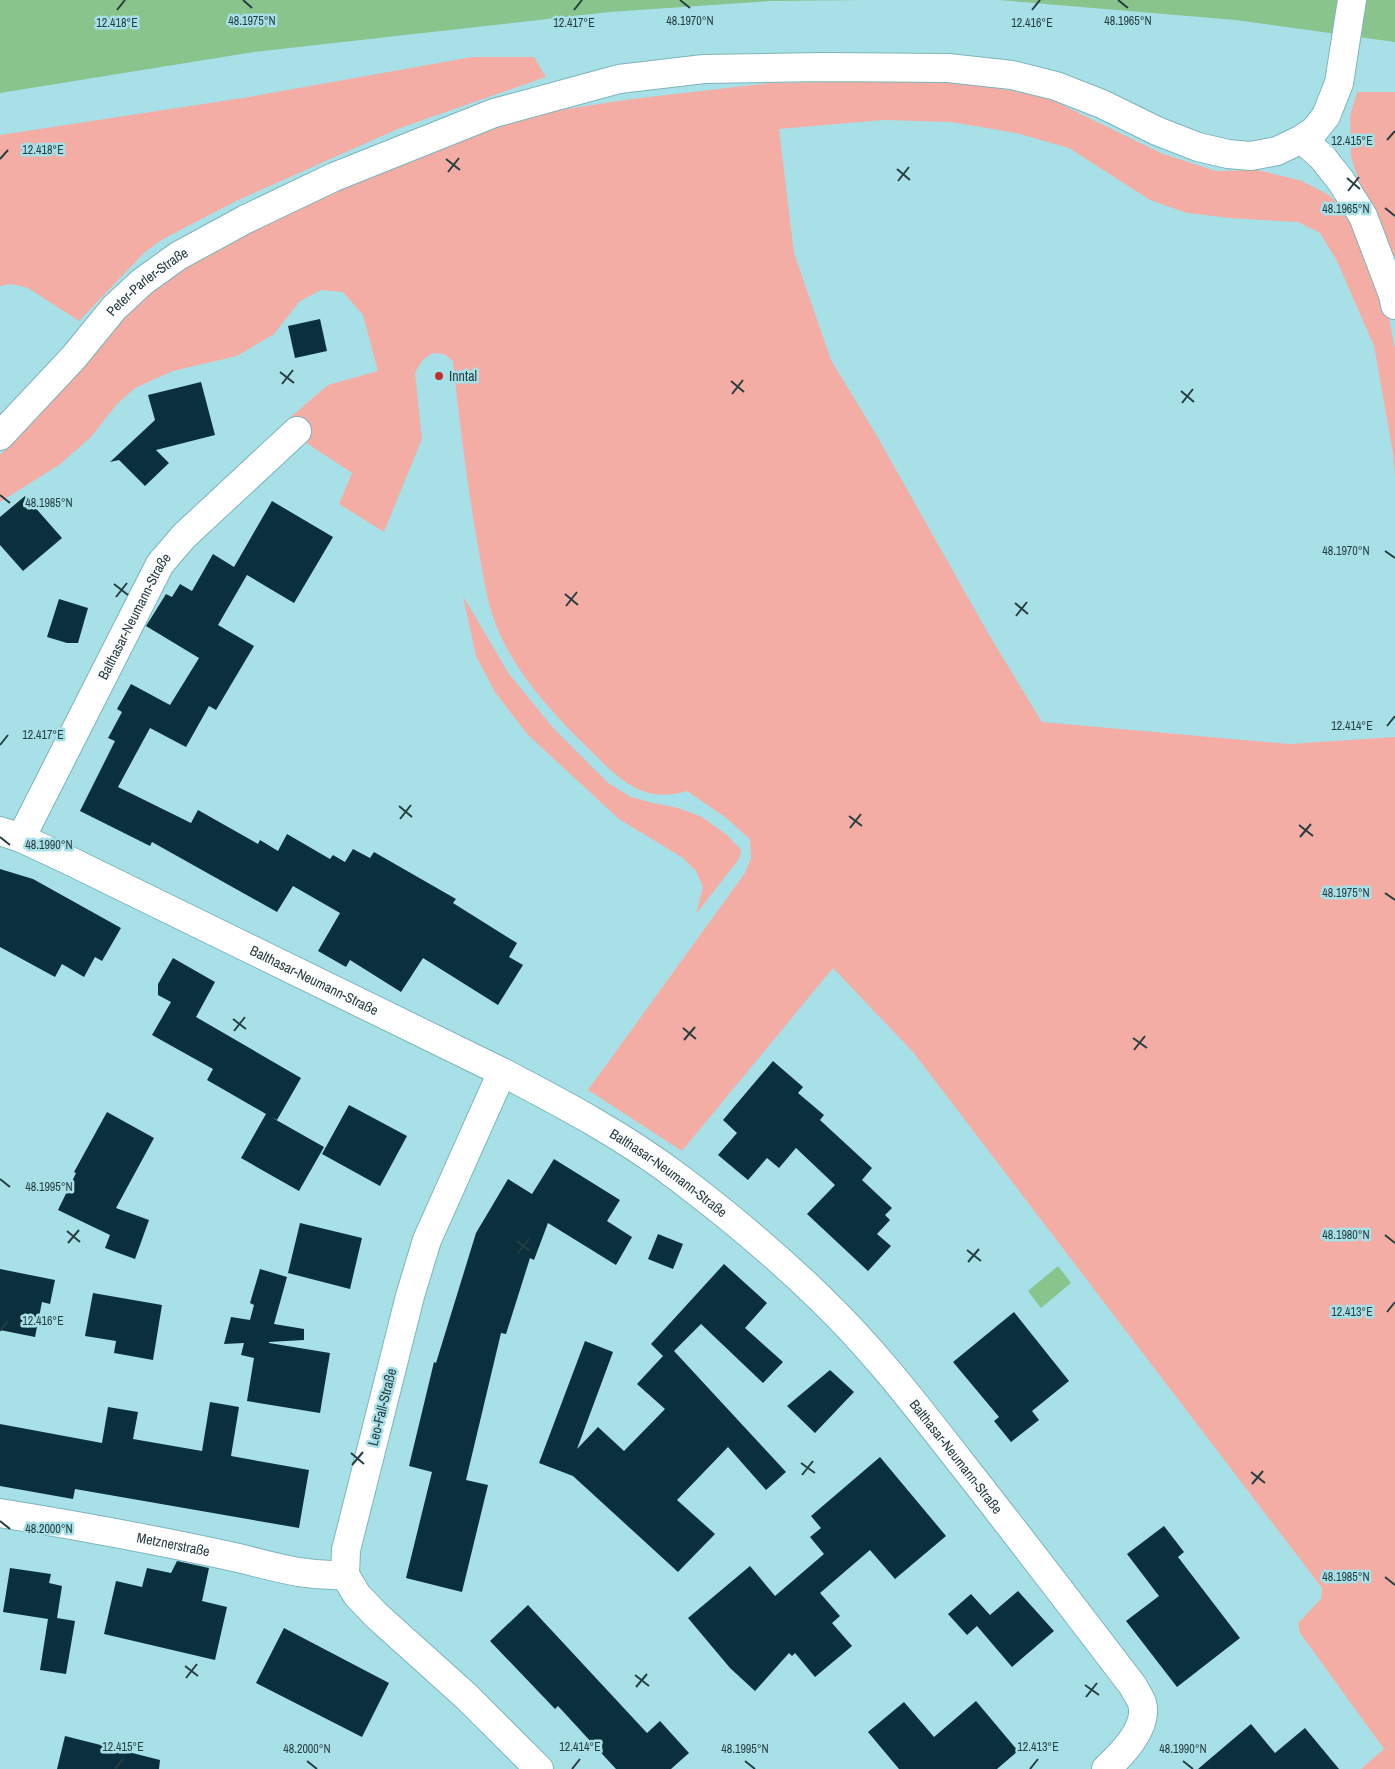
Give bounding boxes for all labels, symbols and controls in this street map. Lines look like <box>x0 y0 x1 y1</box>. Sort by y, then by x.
text: 48.1975°N <box>228 13 276 29</box>
text: 48.1970°N <box>666 13 714 29</box>
text: 48.1965°N <box>1104 13 1152 29</box>
text: 12.418°E <box>96 15 138 31</box>
text: 12.417°E <box>553 15 595 31</box>
text: 12.416°E <box>1011 15 1053 31</box>
text: 12.415°E <box>1331 133 1373 149</box>
text: 12.418°E <box>22 142 64 158</box>
text: 48.1965°N <box>1322 201 1370 217</box>
street label: Peter-Parler-Straße <box>102 243 191 320</box>
place label: Inntal <box>449 367 477 385</box>
marker: Inntal <box>433 370 445 382</box>
text: 48.1985°N <box>25 495 73 511</box>
text: 48.1970°N <box>1322 543 1370 559</box>
street label: Balthasar-Neumann-Straße <box>94 549 175 683</box>
text: 12.414°E <box>1331 718 1373 734</box>
text: 12.417°E <box>22 727 64 743</box>
text: 48.1990°N <box>25 837 73 853</box>
text: 48.1975°N <box>1322 885 1370 901</box>
street label: Balthasar-Neumann-Straße <box>247 941 381 1019</box>
street label: Balthasar-Neumann-Straße <box>606 1124 731 1221</box>
text: 48.1995°N <box>25 1179 73 1195</box>
text: 48.1980°N <box>1322 1227 1370 1243</box>
text: 12.413°E <box>1331 1304 1373 1320</box>
text: 12.416°E <box>22 1313 64 1329</box>
street label: Leo-Fall-Straße <box>364 1366 400 1448</box>
street label: Balthasar-Neumann-Straße <box>906 1396 1006 1517</box>
text: 48.2000°N <box>25 1521 73 1537</box>
street label: Metznerstraße <box>135 1528 211 1561</box>
text: 48.1985°N <box>1322 1569 1370 1585</box>
text: 12.415°E <box>102 1739 144 1755</box>
text: 12.414°E <box>559 1739 601 1755</box>
text: 12.413°E <box>1017 1739 1059 1755</box>
text: 48.2000°N <box>283 1741 331 1757</box>
text: 48.1995°N <box>721 1741 769 1757</box>
text: 48.1990°N <box>1159 1741 1207 1757</box>

